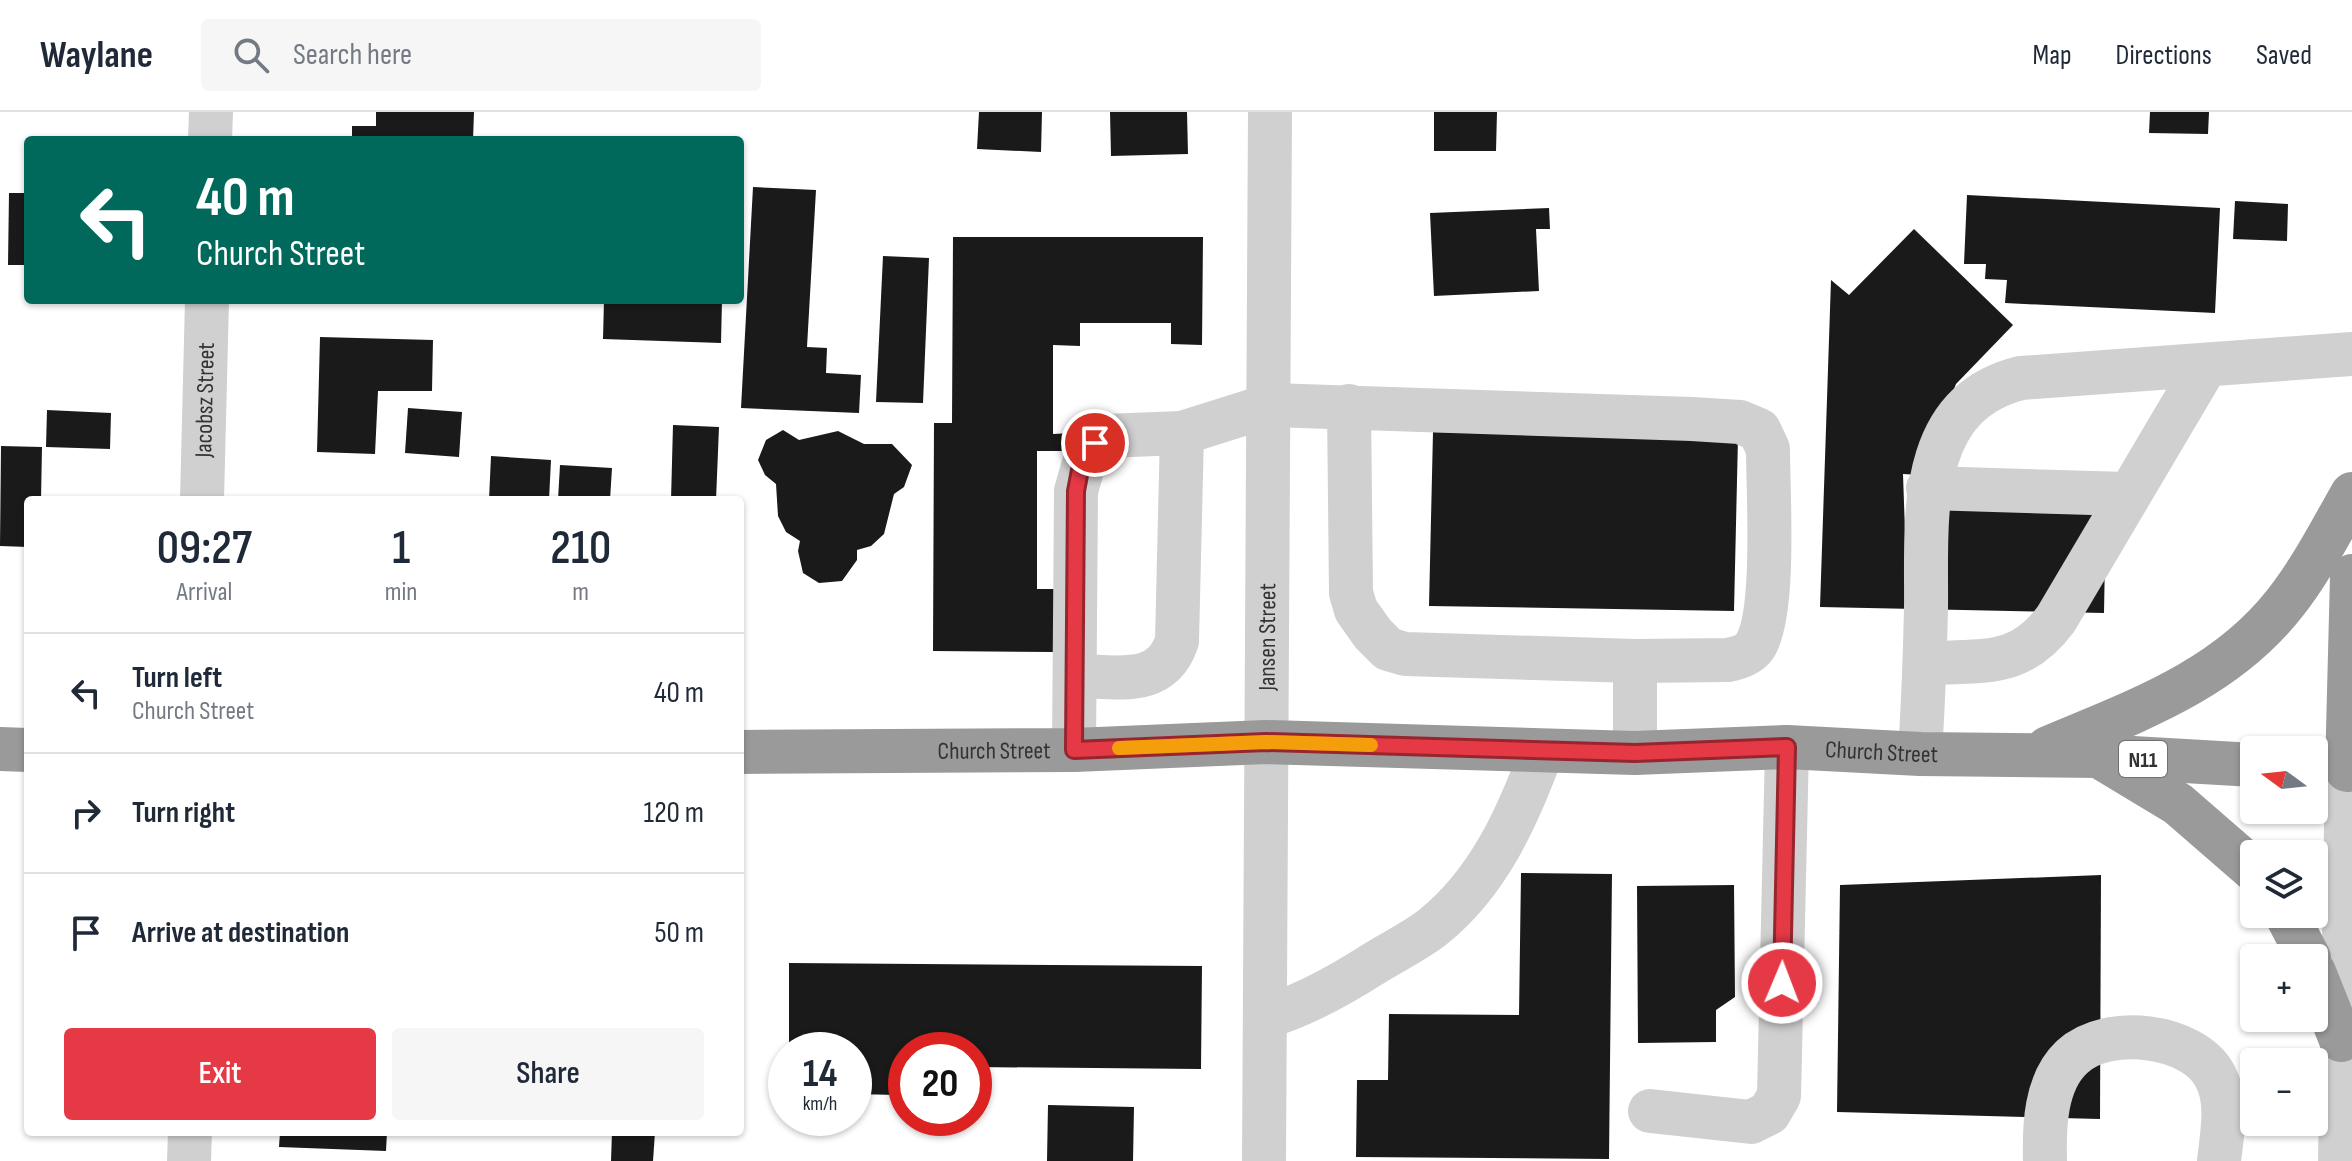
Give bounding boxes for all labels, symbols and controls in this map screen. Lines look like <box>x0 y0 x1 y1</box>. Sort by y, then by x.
search box <box>201 19 761 91</box>
text: Waylane <box>40 33 153 78</box>
icon: search <box>229 33 273 77</box>
text: Search here <box>293 37 412 73</box>
text: Map <box>2033 39 2072 72</box>
text: Directions <box>2116 39 2212 72</box>
text: Saved <box>2256 39 2312 72</box>
text: 40 m <box>196 165 295 232</box>
icon: left <box>64 168 168 272</box>
text: Church Street <box>196 233 365 276</box>
street label: Jacobsz Street <box>189 342 221 459</box>
pin <box>1061 409 1129 477</box>
icon: arrive <box>1073 421 1117 465</box>
text: 09:27 <box>157 520 252 577</box>
text: 1 <box>392 520 410 577</box>
text: 210 <box>550 520 611 577</box>
text: Arrival <box>176 577 232 608</box>
text: min <box>385 577 417 608</box>
text: m <box>572 577 589 608</box>
street label: Jansen Street <box>1253 583 1282 692</box>
text: Turn left <box>132 660 222 696</box>
icon: left <box>64 671 108 715</box>
text: 40 m <box>654 675 704 711</box>
text: Church Street <box>132 696 254 727</box>
street label: Church Street <box>1824 735 1938 769</box>
street label: Church Street <box>937 736 1051 766</box>
north arrow <box>2240 736 2328 824</box>
map controls <box>2240 736 2328 1136</box>
road number: N11 <box>2119 741 2167 777</box>
icon: right <box>64 791 108 835</box>
text: Turn right <box>132 795 235 831</box>
text: 120 m <box>643 795 704 831</box>
button: layers <box>2240 840 2328 928</box>
icon: arrive <box>64 911 108 955</box>
text: Arrive at destination <box>132 915 349 951</box>
text: 50 m <box>655 915 704 951</box>
position arrow <box>1740 941 1824 1025</box>
button: + <box>2240 944 2328 1032</box>
button: Exit <box>64 1028 376 1120</box>
button: Share <box>392 1028 704 1120</box>
speed limit sign: 20 <box>888 1032 992 1136</box>
button: − <box>2240 1048 2328 1136</box>
text: 14 <box>803 1050 837 1098</box>
text: km/h <box>803 1092 837 1116</box>

